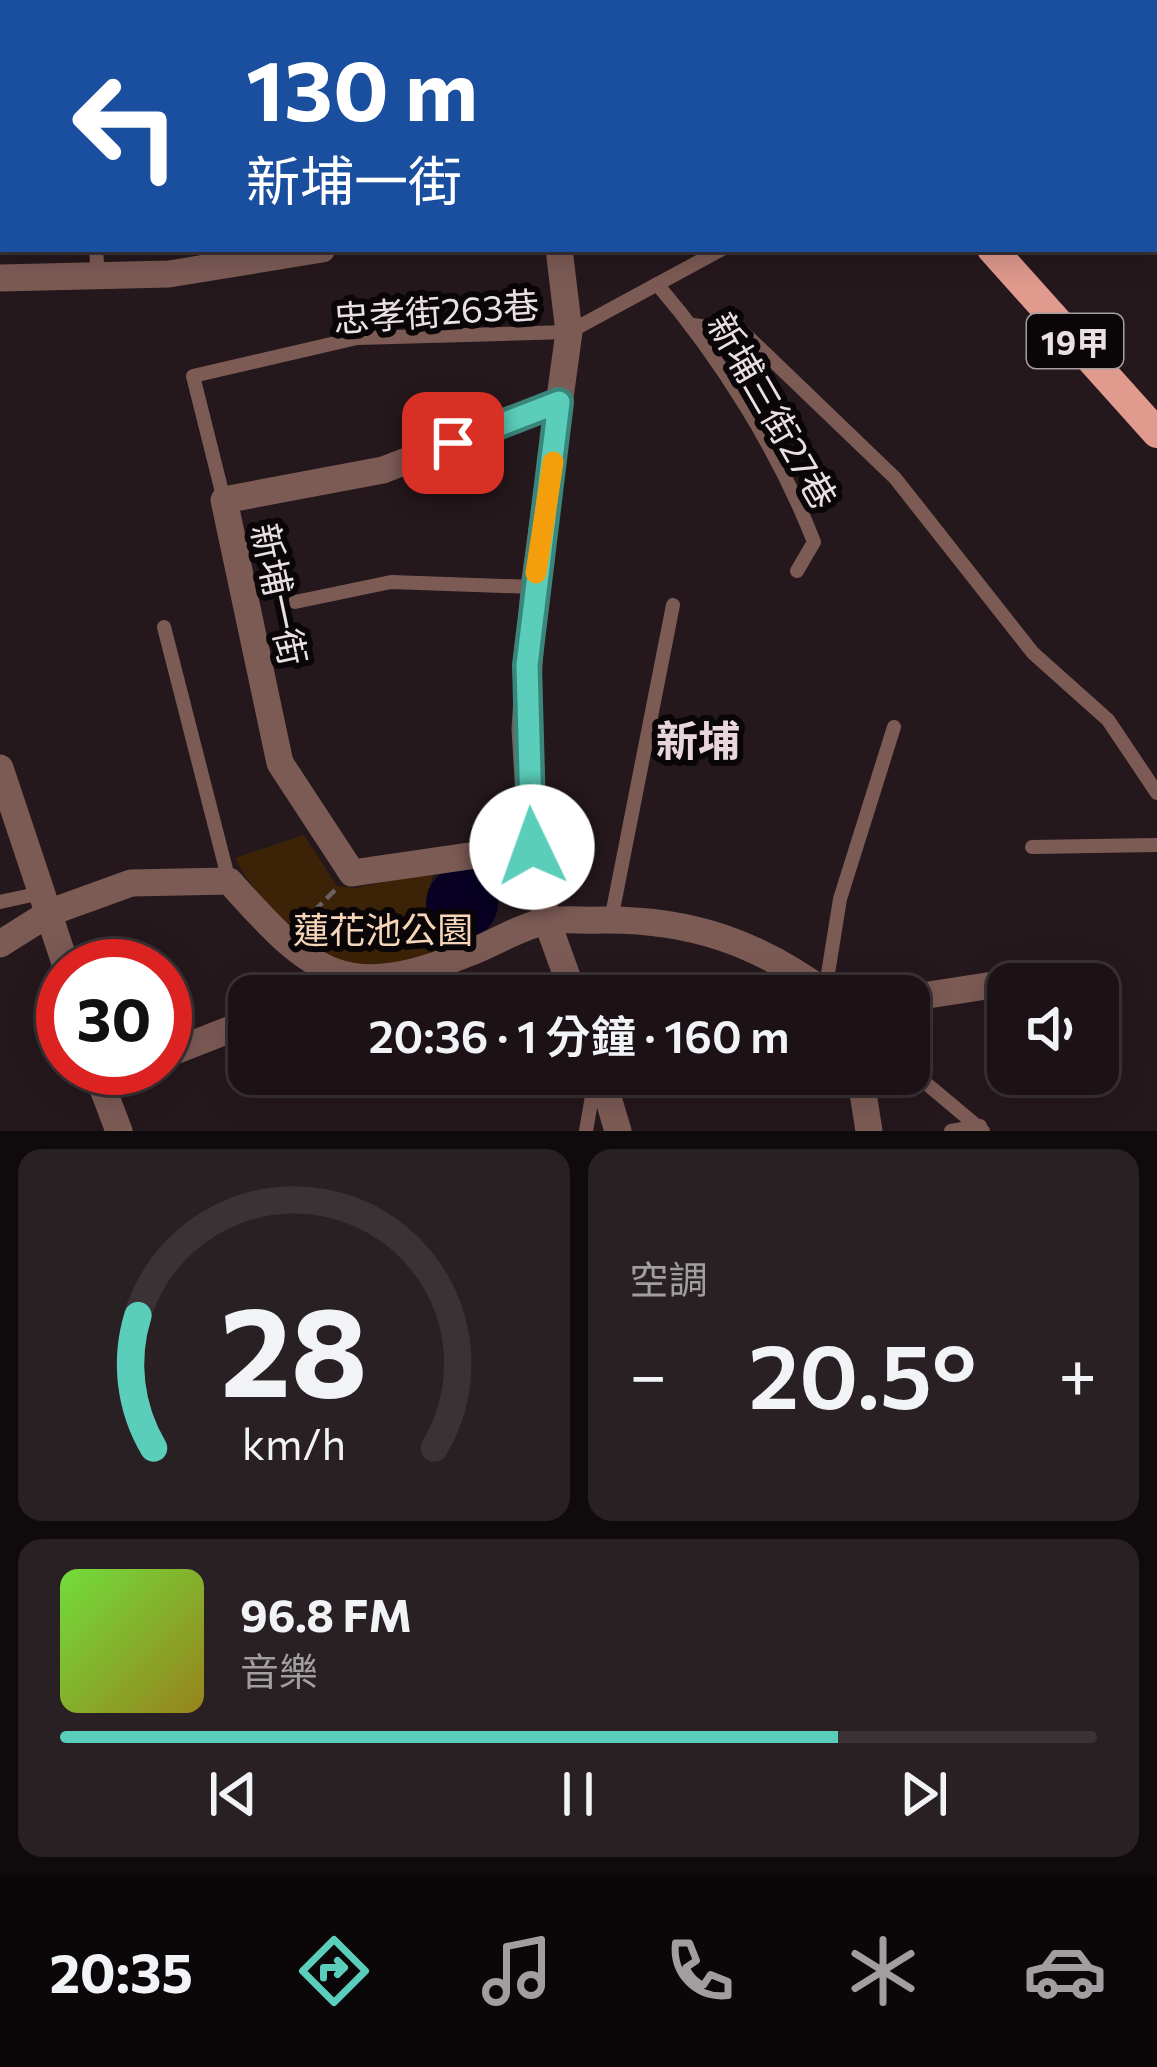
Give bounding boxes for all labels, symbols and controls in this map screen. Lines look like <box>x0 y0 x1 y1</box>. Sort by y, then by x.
text: 130 m <box>246 36 478 138</box>
icon: left <box>48 48 204 204</box>
text: 新埔一街 <box>246 146 462 212</box>
street label: 忠孝街263巷 <box>332 281 540 339</box>
street label: 新埔三街27巷 <box>700 304 848 516</box>
road number: 19甲 <box>1027 314 1123 368</box>
pin <box>402 392 504 494</box>
icon: arrive <box>420 410 486 476</box>
street label: 新埔一街 <box>245 519 317 669</box>
district label: 新埔 <box>656 713 740 765</box>
position arrow <box>469 784 595 910</box>
park label: 蓮花池公園 <box>293 906 473 950</box>
speed limit sign: 30 <box>36 939 192 1095</box>
map controls <box>987 963 1119 1095</box>
button: sound <box>987 963 1119 1095</box>
text: 20:36 · 1 分鐘 · 160 m <box>368 1007 790 1062</box>
text: 空調 <box>630 1254 708 1302</box>
text: 28 <box>220 1270 367 1423</box>
text: 20.5° <box>749 1317 977 1428</box>
text: − <box>630 1332 667 1413</box>
text: + <box>1058 1332 1097 1413</box>
text: km/h <box>242 1416 346 1469</box>
text: 96.8 FM <box>240 1586 412 1641</box>
text: 音樂 <box>240 1646 318 1694</box>
icon: previous <box>200 1761 266 1827</box>
icon: pause <box>545 1761 611 1827</box>
icon: next <box>891 1761 957 1827</box>
icon: directions <box>292 1929 376 2013</box>
icon: music <box>475 1929 559 2013</box>
icon: phone <box>658 1929 742 2013</box>
icon: climate <box>841 1929 925 2013</box>
icon: car <box>1023 1929 1107 2013</box>
text: 20:35 <box>49 1938 193 2004</box>

